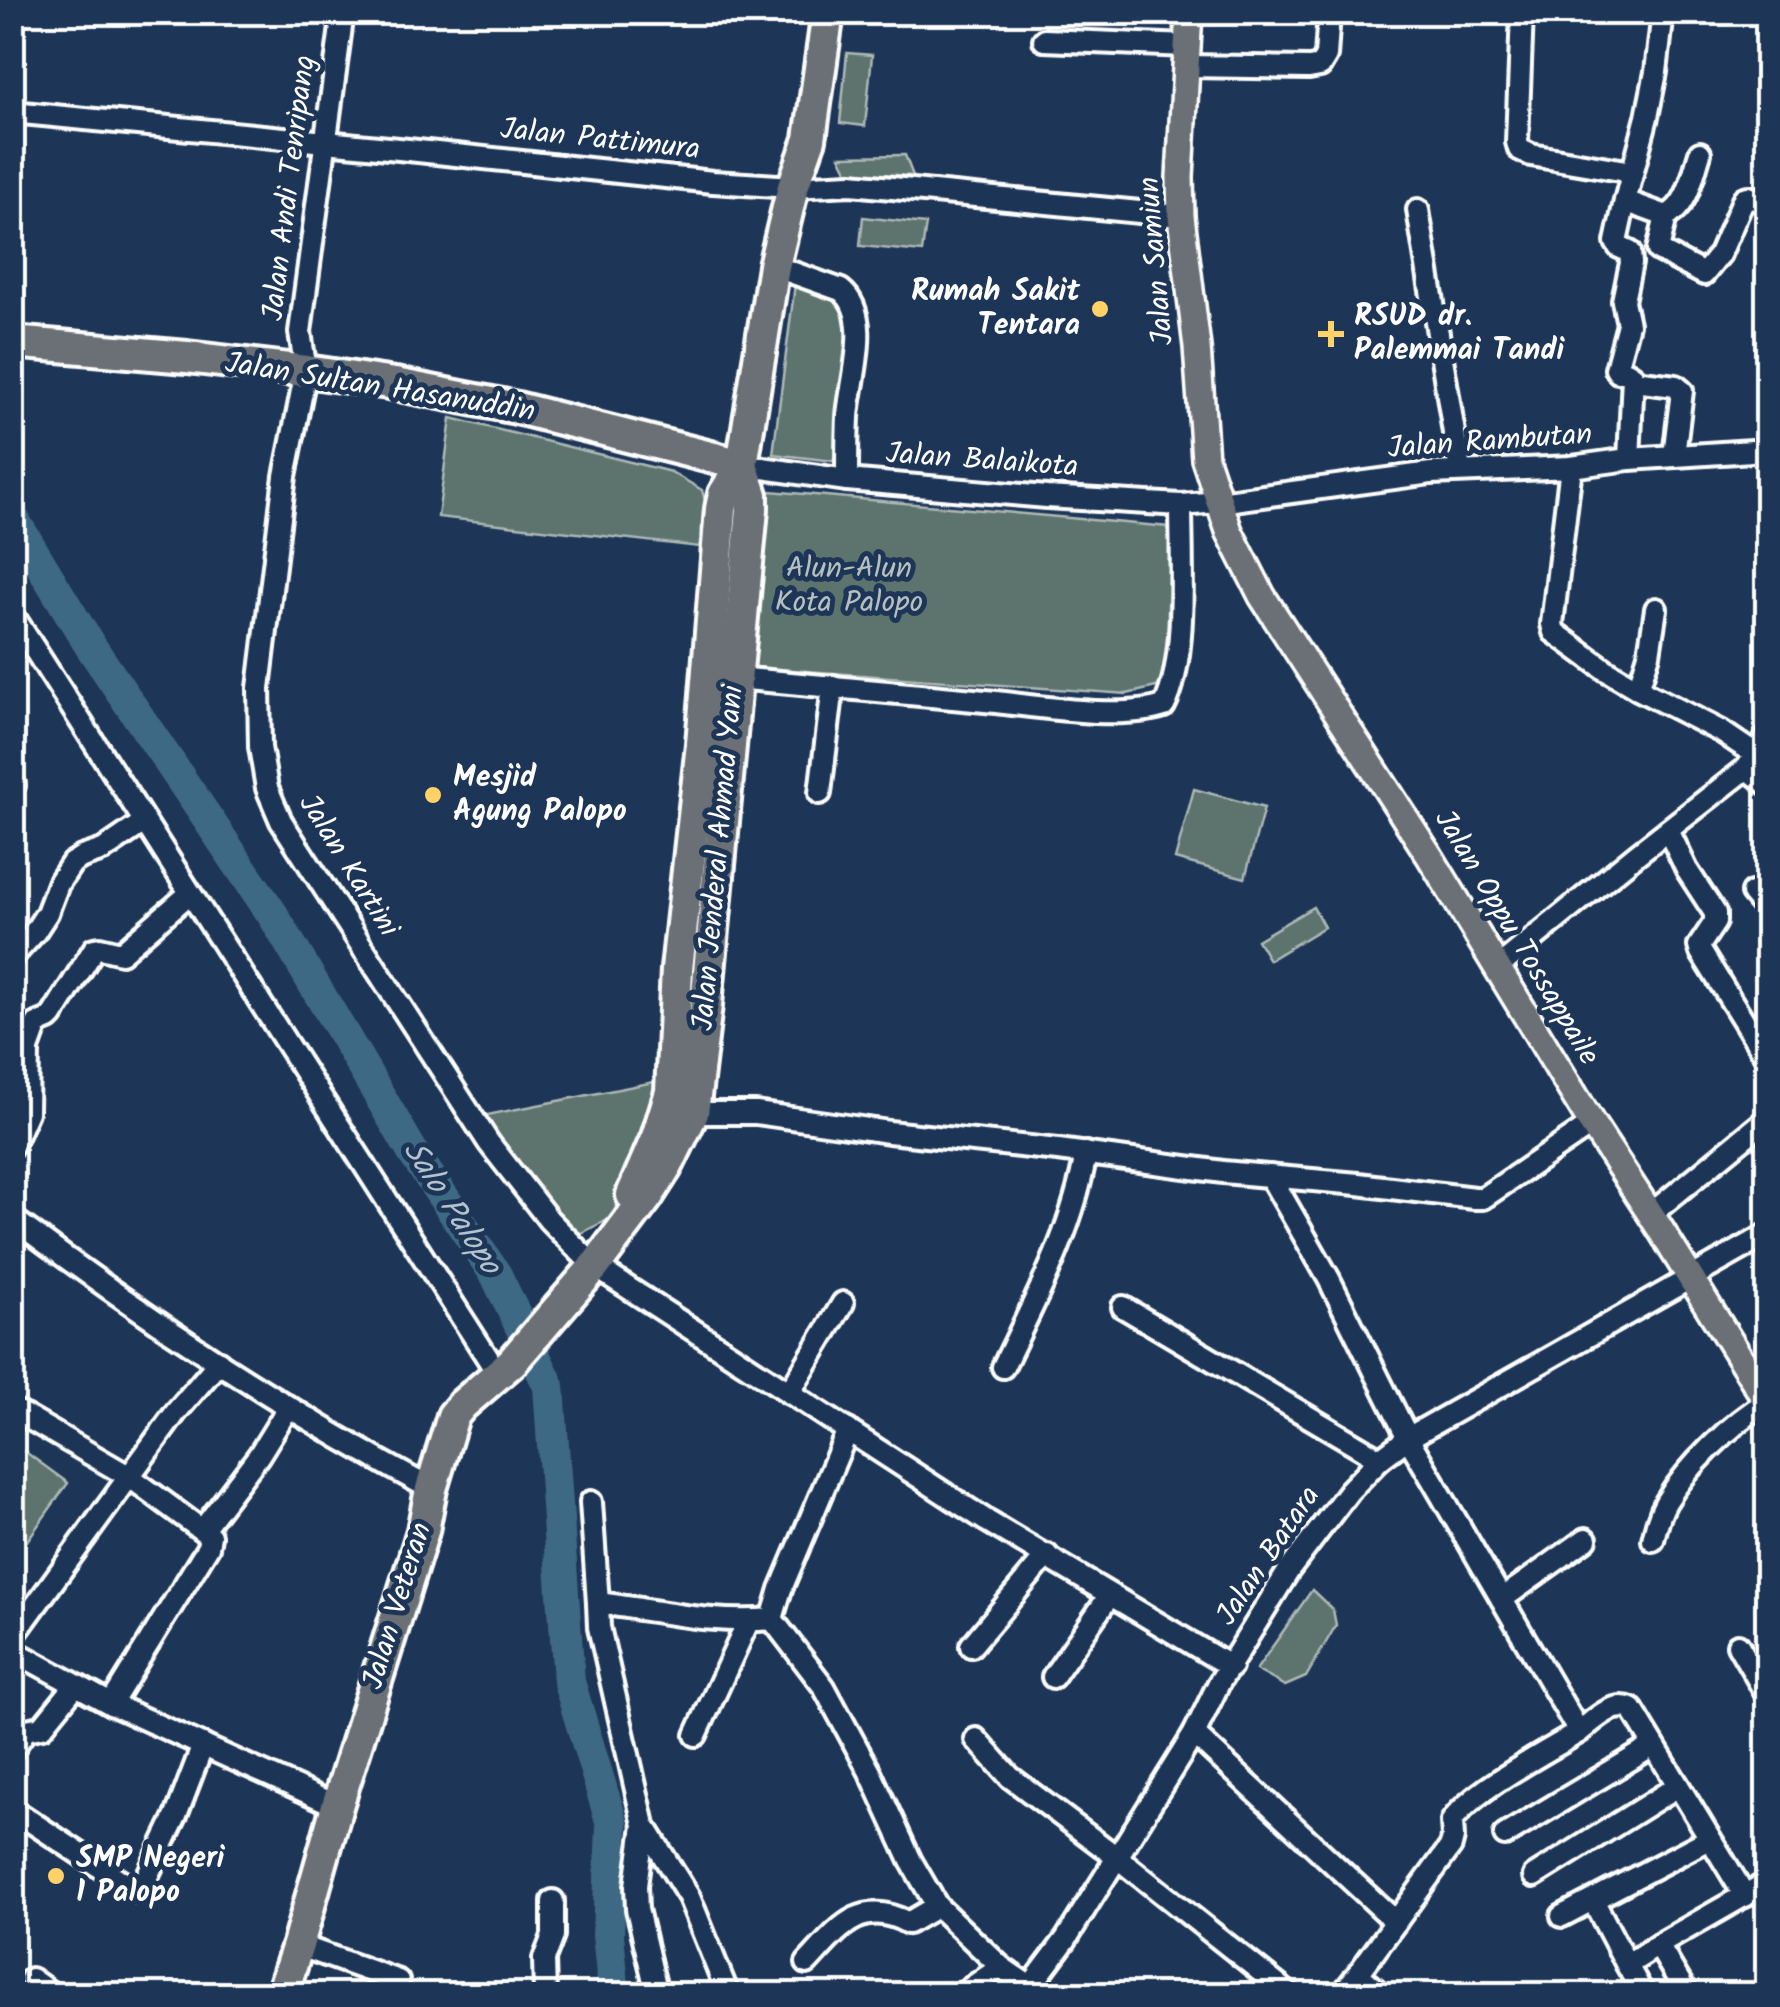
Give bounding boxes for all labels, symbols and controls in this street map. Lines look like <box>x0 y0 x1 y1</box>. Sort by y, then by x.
street label: Jalan Andi Tenripang <box>250 52 330 324</box>
street label: Jalan Pattimura <box>498 106 702 174</box>
street label: Jalan Samiun <box>1126 175 1188 347</box>
place label: Rumah Sakit Tentara <box>911 268 1080 350</box>
place label: RSUD dr. Palemmai Tandi <box>1354 293 1566 375</box>
marker: Rumah Sakit Tentara <box>1089 298 1111 320</box>
marker: RSUD dr. Palemmai Tandi <box>1318 321 1344 347</box>
street label: Jalan Sultan Hasanuddin <box>221 340 539 436</box>
street label: Jalan Rambutan <box>1386 411 1594 473</box>
street label: Jalan Balaikota <box>884 430 1080 492</box>
park label: Alun-Alun Kota Palopo <box>775 545 923 627</box>
street label: Jalan Jenderal Ahmad Yani <box>680 681 758 1033</box>
place label: Mesjid Agung Palopo <box>453 754 627 836</box>
marker: Mesjid Agung Palopo <box>422 784 444 806</box>
street label: Jalan Kartini <box>285 785 412 949</box>
street label: Jalan Oppu Tossappaile <box>1420 801 1612 1075</box>
water label: Salo Palopo <box>388 1131 515 1288</box>
street label: Jalan Batara <box>1204 1476 1334 1636</box>
street label: Jalan Veteran <box>350 1517 446 1695</box>
place label: SMP Negeri 1 Palopo <box>76 1835 226 1917</box>
marker: SMP Negeri 1 Palopo <box>45 1865 67 1887</box>

